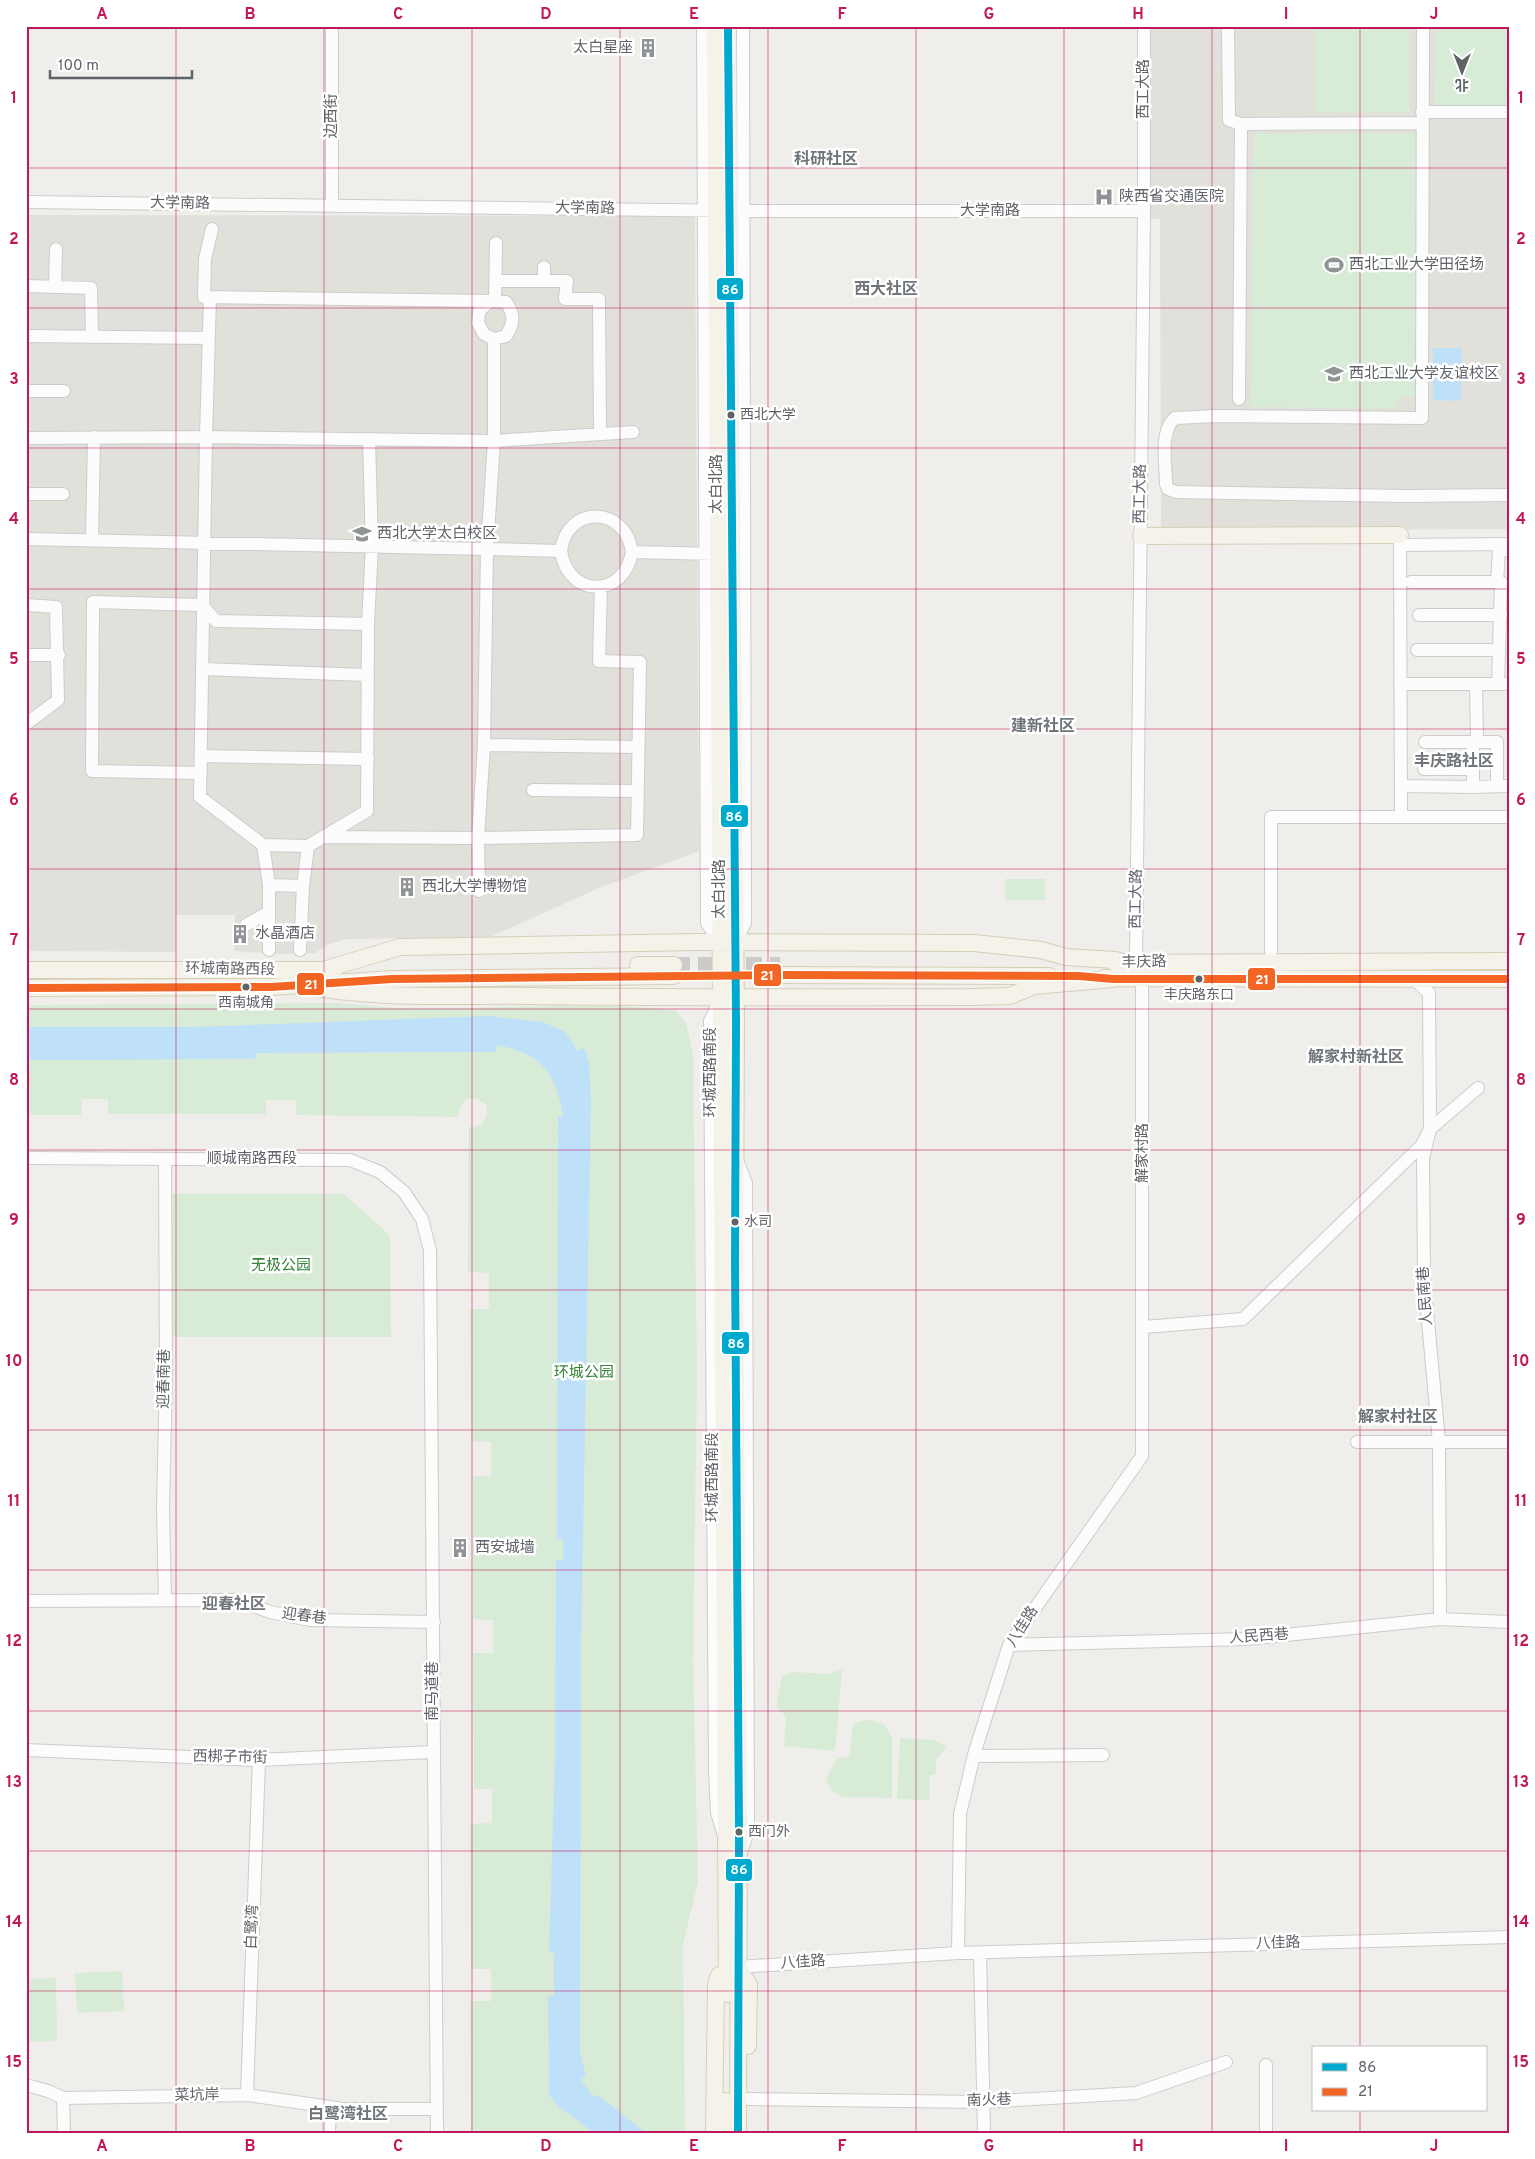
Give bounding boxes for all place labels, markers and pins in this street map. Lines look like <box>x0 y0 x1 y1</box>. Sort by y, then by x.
building icon: 太白星座 <box>637 37 659 59</box>
place label: 太白星座 <box>573 39 633 58</box>
hospital icon: 陕西省交通医院 <box>1093 186 1115 208</box>
place label: 陕西省交通医院 <box>1119 188 1224 207</box>
sports icon: 西北工业大学田径场 <box>1323 254 1345 276</box>
place label: 西北工业大学田径场 <box>1349 255 1484 275</box>
school or university icon: 西北工业大学友谊校区 <box>1323 363 1345 385</box>
place label: 西北工业大学友谊校区 <box>1349 364 1499 384</box>
place label: 西北大学 <box>740 406 796 424</box>
marker: 西北大学 <box>726 410 736 420</box>
school or university icon: 西北大学太白校区 <box>351 523 373 545</box>
place label: 西北大学太白校区 <box>377 524 497 544</box>
building icon: 西北大学博物馆 <box>396 876 418 898</box>
place label: 西北大学博物馆 <box>422 877 527 897</box>
building icon: 水晶酒店 <box>229 923 251 945</box>
place label: 水晶酒店 <box>255 925 315 944</box>
marker: 丰庆路东口 <box>1194 974 1204 984</box>
marker: 西南城角 <box>241 982 251 992</box>
place label: 丰庆路东口 <box>1164 987 1234 1004</box>
place label: 西南城角 <box>218 995 274 1012</box>
place label: 水司 <box>744 1214 772 1231</box>
marker: 水司 <box>730 1217 740 1227</box>
building icon: 西安城墙 <box>449 1537 471 1559</box>
place label: 西安城墙 <box>475 1539 535 1558</box>
place label: 西门外 <box>748 1823 790 1841</box>
marker: 西门外 <box>734 1827 744 1837</box>

